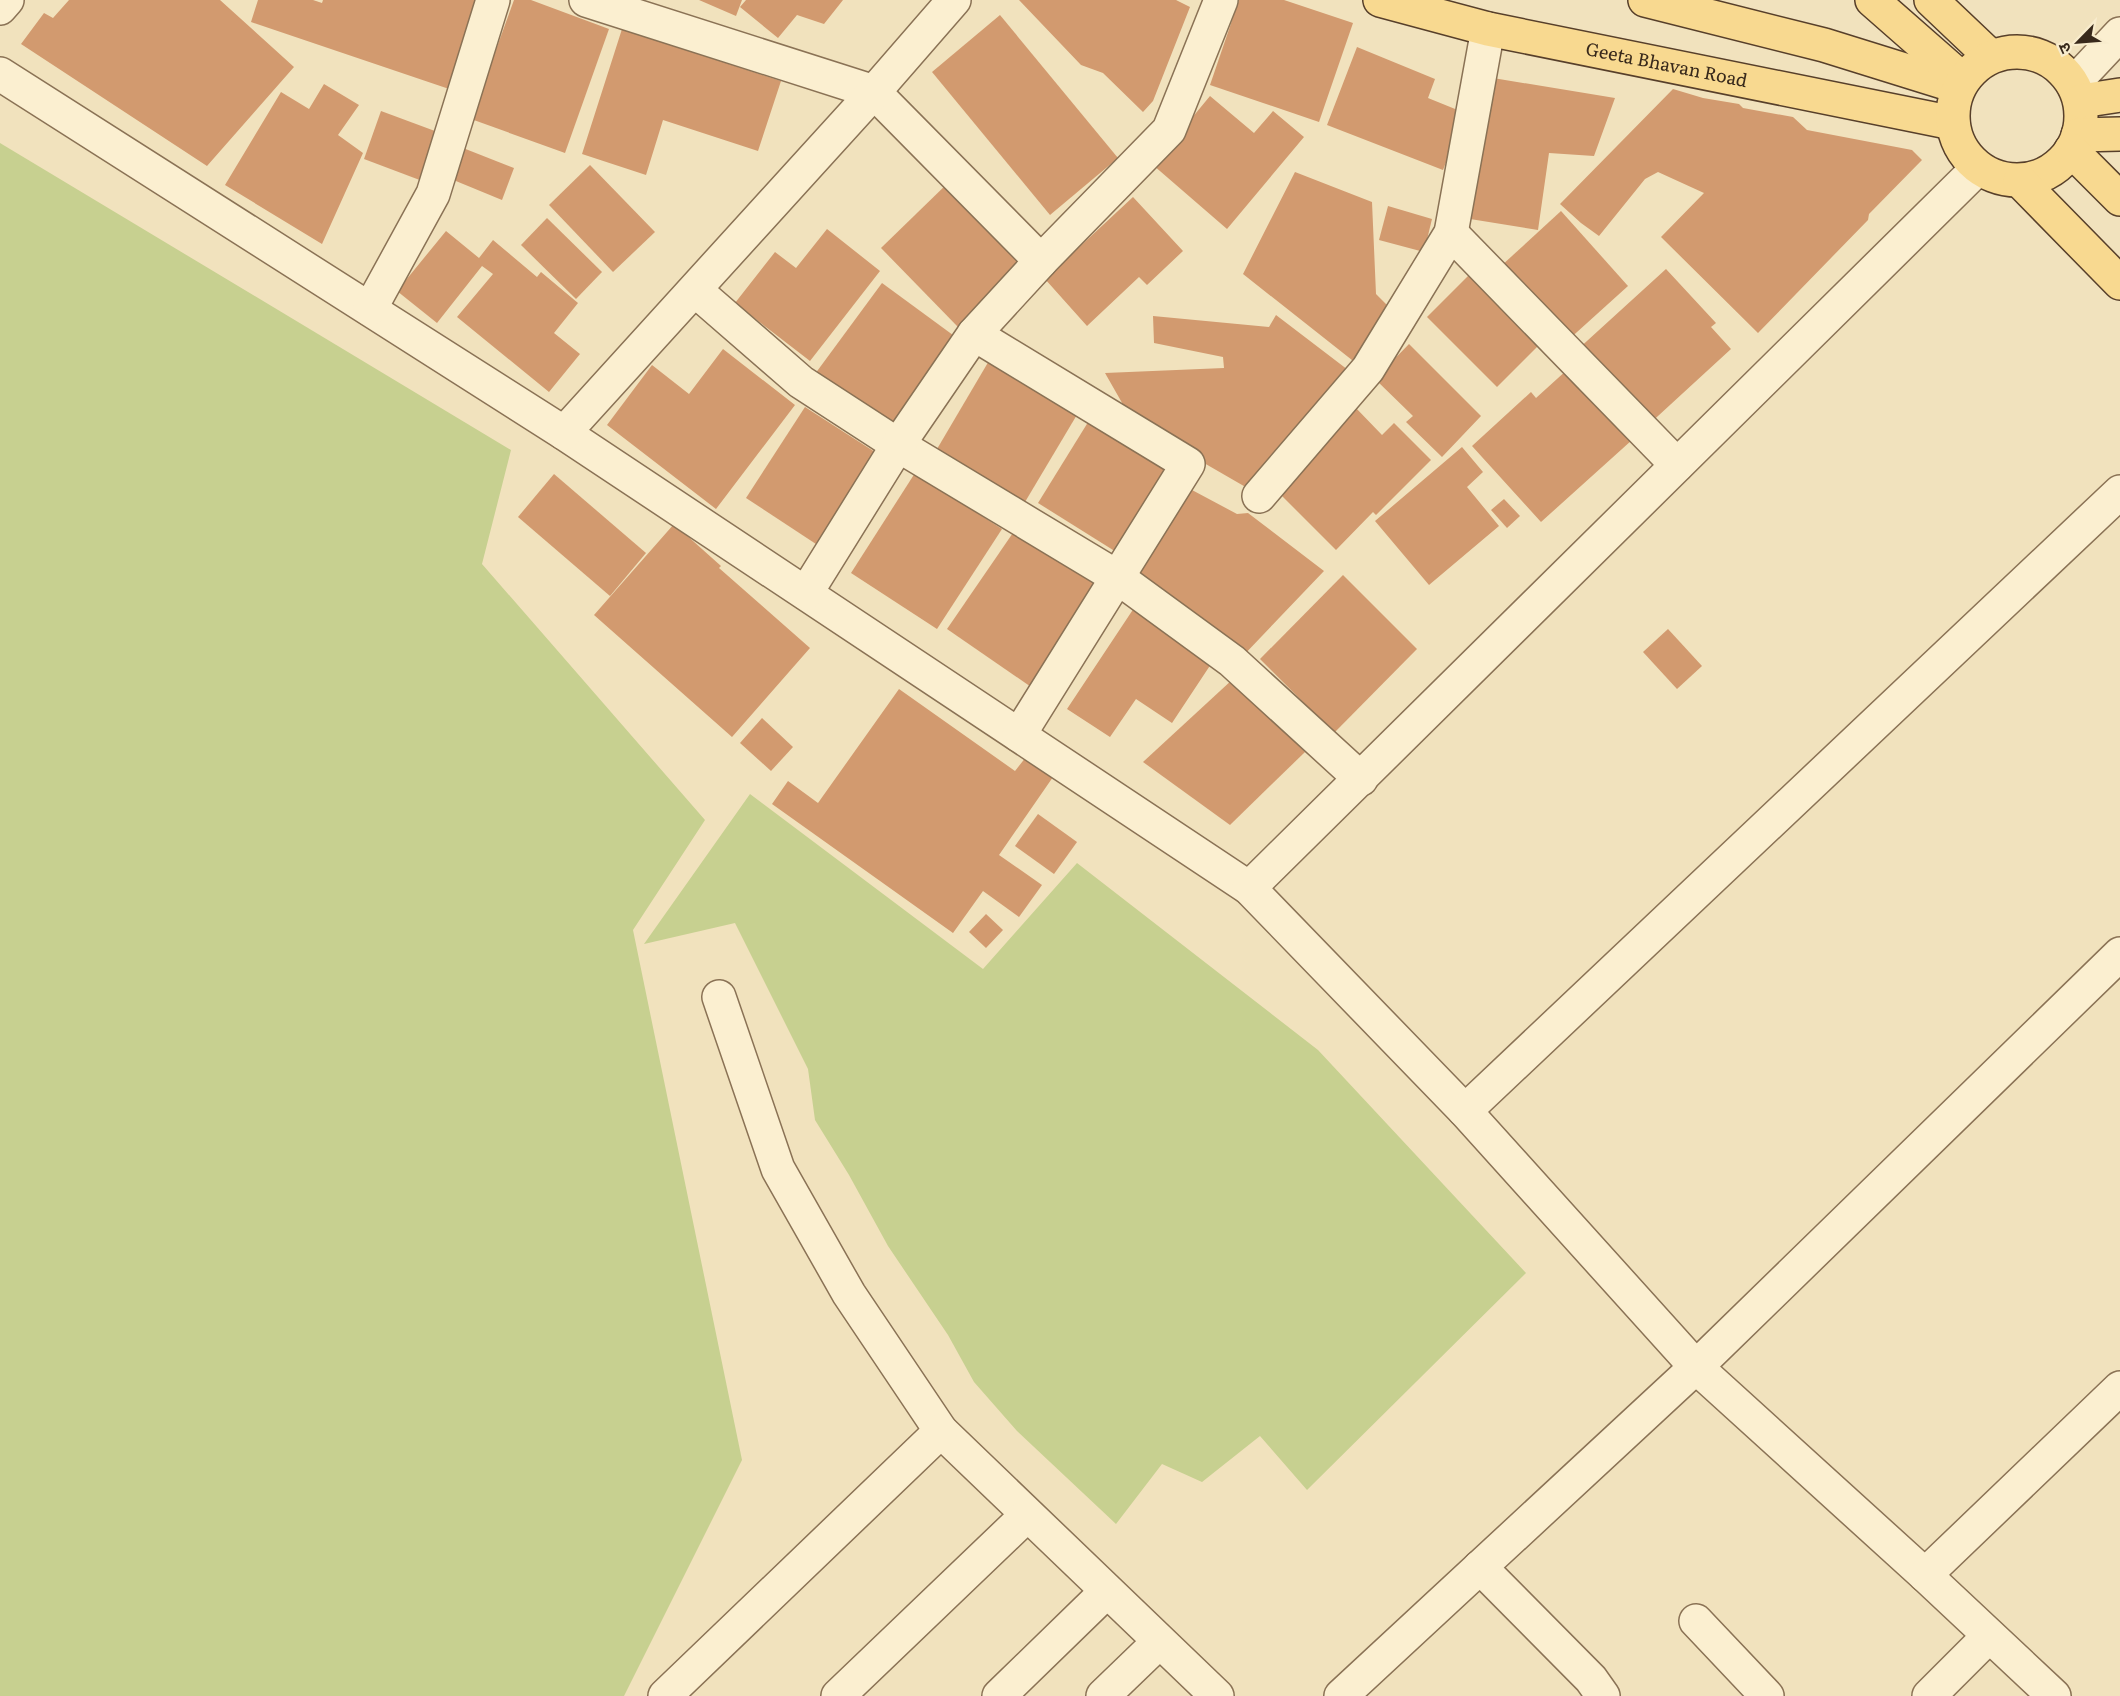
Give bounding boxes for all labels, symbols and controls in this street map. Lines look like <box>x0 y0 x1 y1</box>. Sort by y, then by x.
north arrow <box>2048 12 2108 72</box>
street label: Geeta Bhavan Road <box>1584 34 1750 93</box>
text: उ <box>2050 39 2076 58</box>

